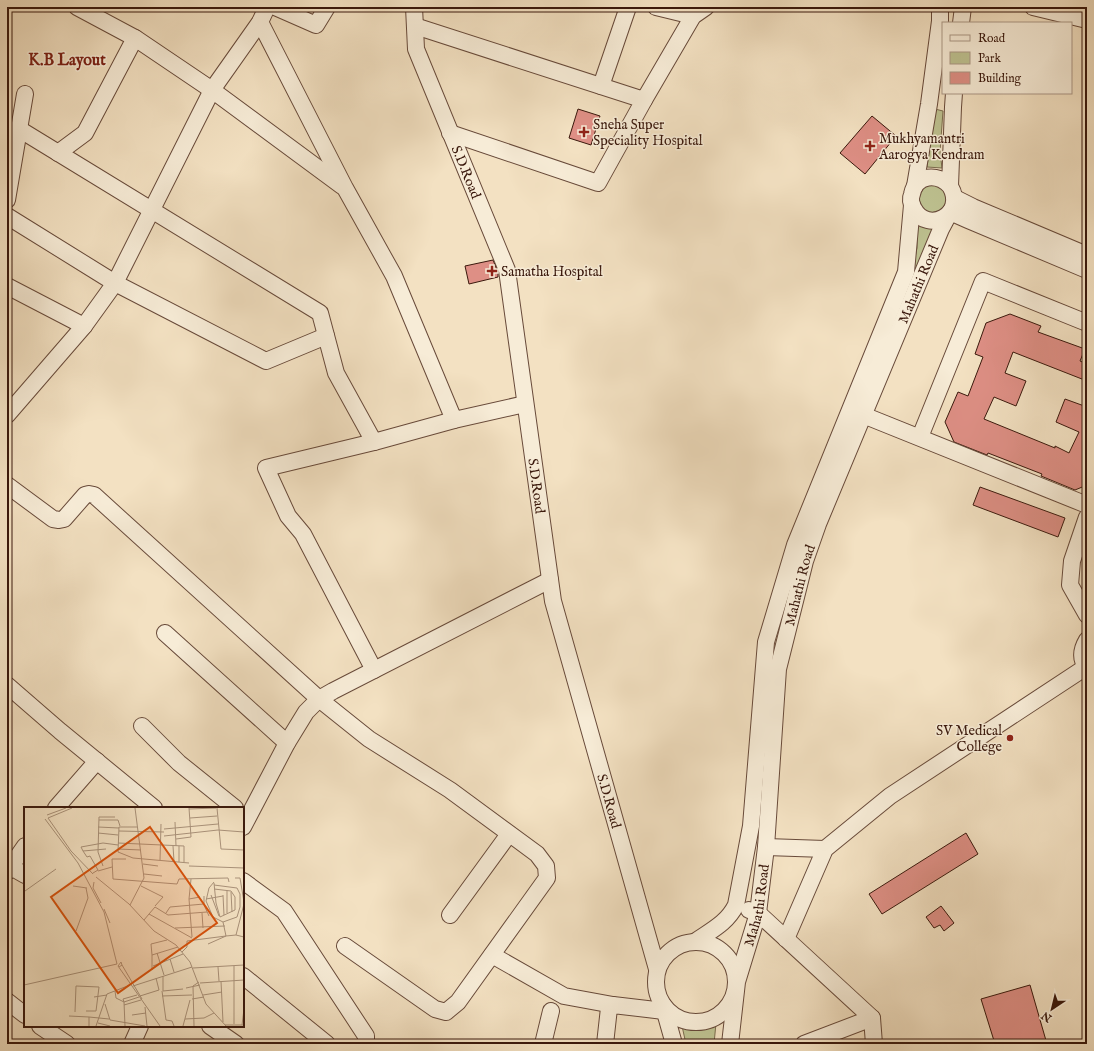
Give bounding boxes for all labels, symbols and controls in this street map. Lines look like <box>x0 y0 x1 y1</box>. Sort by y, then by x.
legend <box>942 22 1072 94</box>
text: Road <box>978 31 1006 46</box>
district label: K.B Layout <box>28 51 106 71</box>
text: Park <box>978 51 1001 66</box>
text: Building <box>978 71 1022 86</box>
place label: Sneha Super Speciality Hospital <box>593 116 703 150</box>
marker: Sneha Super Speciality Hospital <box>578 126 590 138</box>
place label: Mukhyamantri Aarogya Kendram <box>878 130 985 164</box>
marker: Mukhyamantri Aarogya Kendram <box>864 140 876 152</box>
street label: S.D.Road <box>447 143 485 202</box>
street label: Mahathi Road <box>895 242 944 326</box>
place label: Samatha Hospital <box>501 263 603 281</box>
marker: Samatha Hospital <box>486 265 498 277</box>
street label: S.D.Road <box>523 457 549 515</box>
street label: Mahathi Road <box>781 542 820 628</box>
place label: SV Medical College <box>936 722 1003 756</box>
marker: SV Medical College <box>1005 733 1015 743</box>
street label: S.D.Road <box>592 772 625 831</box>
inset map <box>24 807 244 1027</box>
street label: Mahathi Road <box>740 863 774 949</box>
north arrow <box>1032 989 1072 1029</box>
text: N <box>1039 1008 1056 1025</box>

